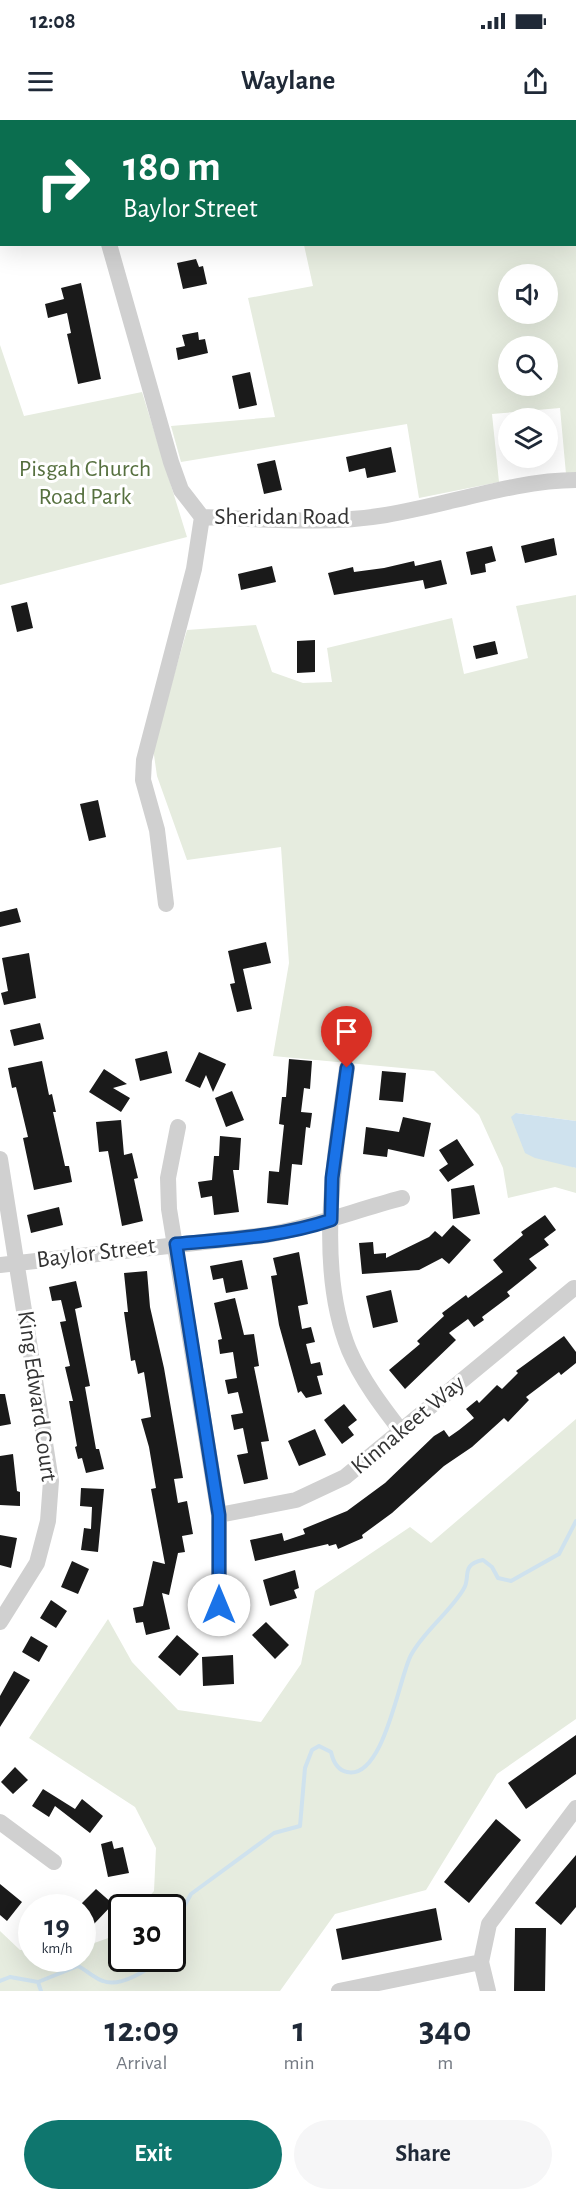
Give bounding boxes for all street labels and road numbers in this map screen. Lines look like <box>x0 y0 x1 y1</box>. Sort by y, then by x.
street label: Sheridan Road <box>214 505 350 529</box>
street label: Baylor Street <box>35 1234 157 1272</box>
street label: King Edward Court <box>13 1309 61 1483</box>
street label: Kinnakeet Way <box>347 1371 469 1479</box>

